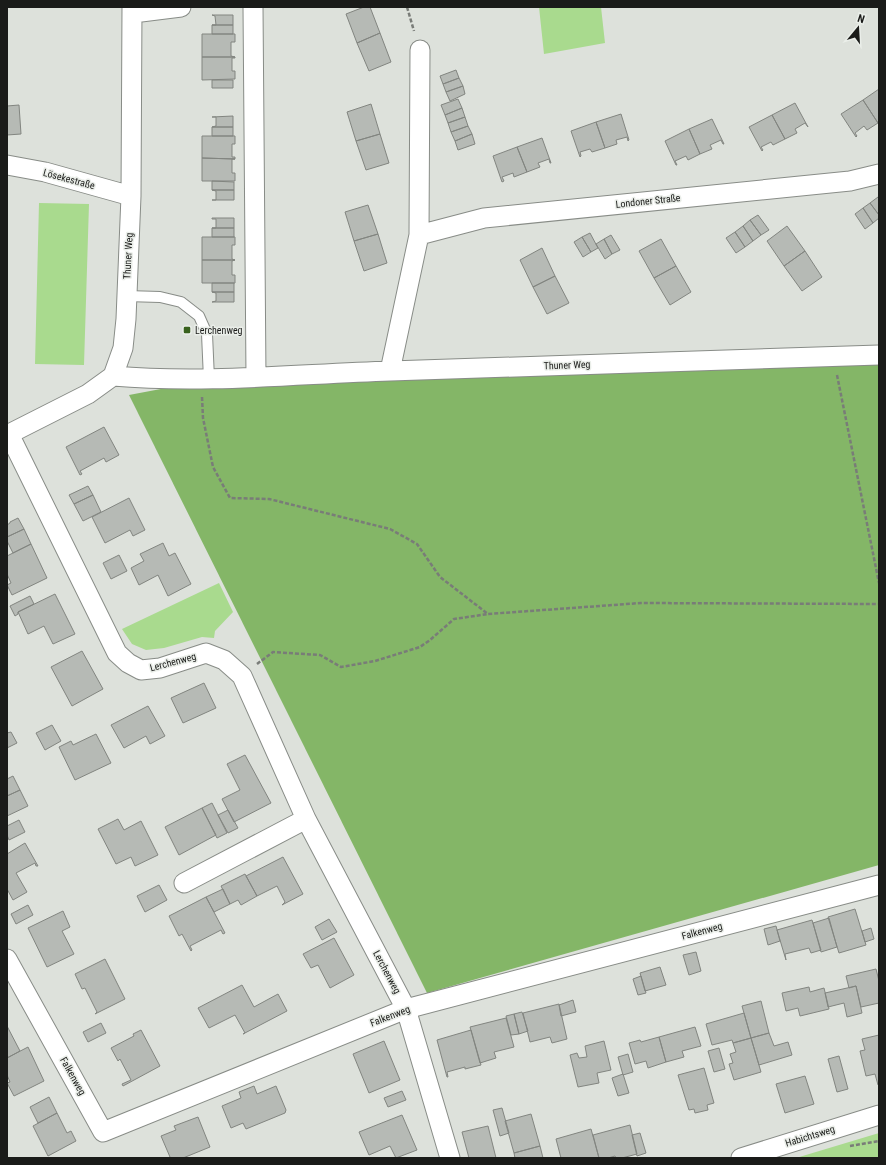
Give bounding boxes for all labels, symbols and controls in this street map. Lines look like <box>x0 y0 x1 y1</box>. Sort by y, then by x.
north arrow <box>838 8 878 48</box>
text: N <box>856 12 866 26</box>
street label: Lösekestraße <box>42 167 96 191</box>
street label: Londoner Straße <box>615 192 681 210</box>
street label: Thuner Weg <box>121 232 135 280</box>
marker: Lerchenweg <box>182 325 192 335</box>
place label: Lerchenweg <box>195 325 243 336</box>
street label: Thuner Weg <box>543 359 591 371</box>
street label: Lerchenweg <box>149 651 197 673</box>
street label: Falkenweg <box>680 920 724 942</box>
street label: Lerchenweg <box>371 948 403 996</box>
street label: Falkenweg <box>369 1003 412 1029</box>
street label: Falkenweg <box>58 1055 88 1097</box>
street label: Habichtsweg <box>784 1123 836 1149</box>

